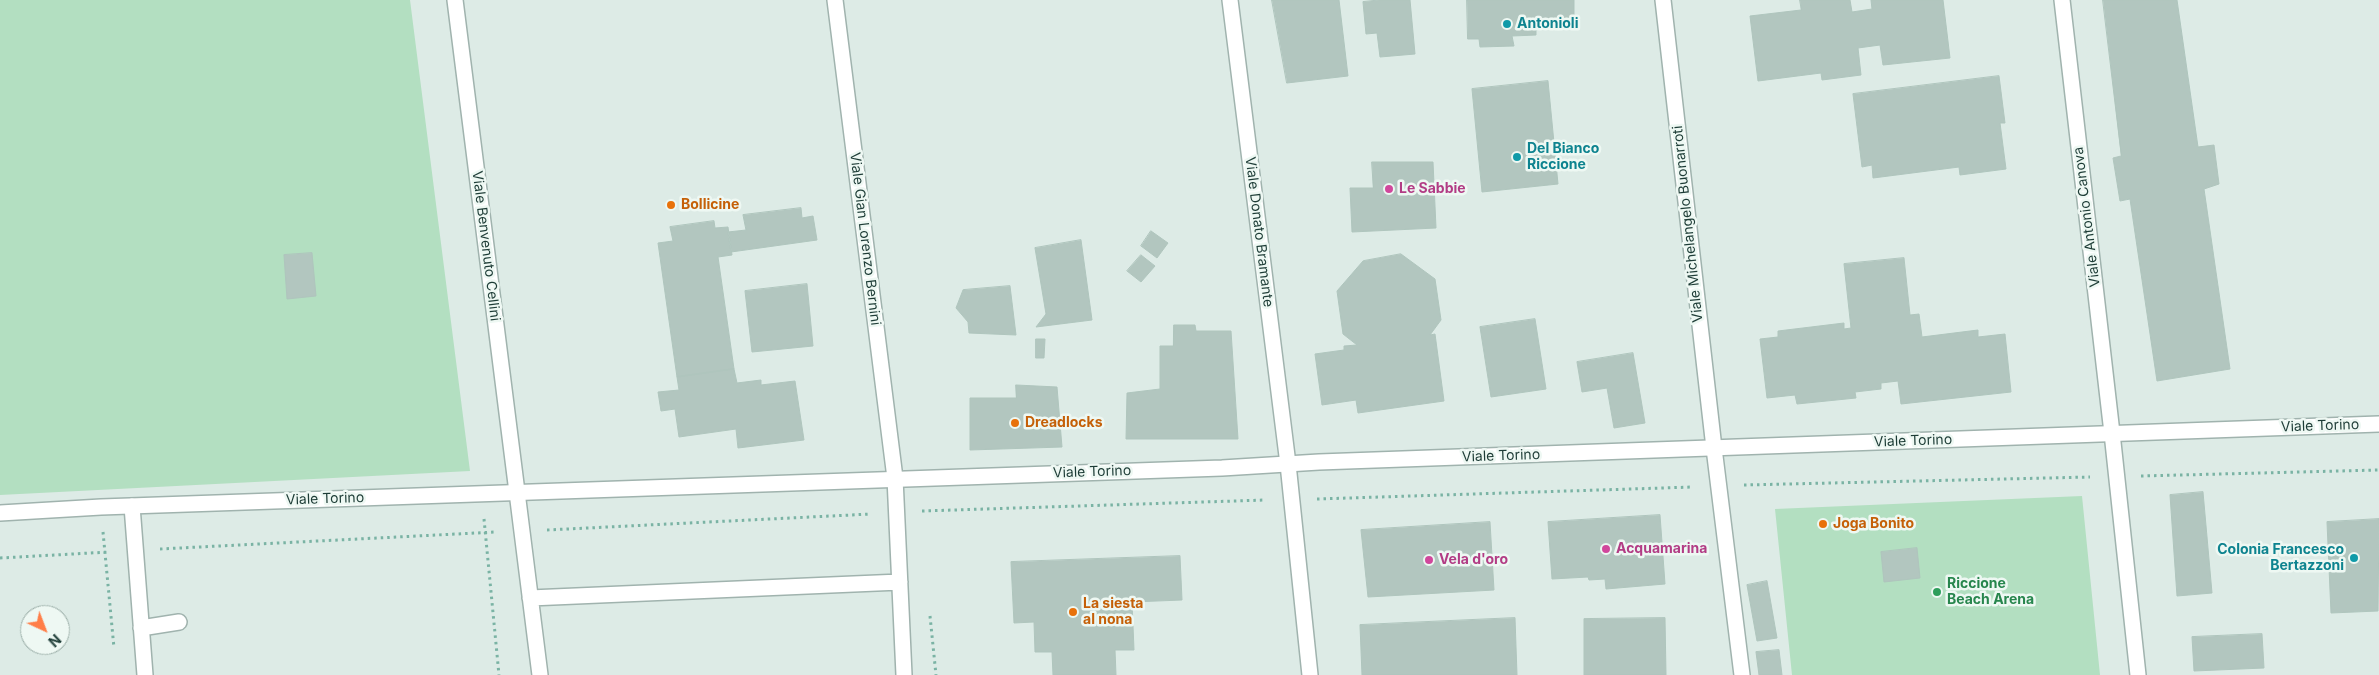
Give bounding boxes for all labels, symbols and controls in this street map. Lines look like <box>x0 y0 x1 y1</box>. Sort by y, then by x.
place label: Antonioli <box>1517 16 1578 32</box>
marker: Antonioli <box>1501 18 1513 30</box>
street label: Viale Michelangelo Buonarroti <box>1669 125 1707 323</box>
place label: Del Bianco Riccione <box>1527 141 1599 174</box>
street label: Viale Antonio Canova <box>2070 146 2104 288</box>
marker: Del Bianco Riccione <box>1511 151 1523 163</box>
street label: Viale Gian Lorenzo Bernini <box>846 152 884 326</box>
street label: Viale Donato Bramante <box>1241 156 1277 308</box>
street label: Viale Benvenuto Cellini <box>468 170 504 322</box>
place label: Le Sabbie <box>1399 181 1466 197</box>
marker: Le Sabbie <box>1383 183 1395 195</box>
place label: Bollicine <box>681 197 739 213</box>
marker: Bollicine <box>665 199 677 211</box>
place label: Dreadlocks <box>1025 415 1102 431</box>
street label: Viale Torino <box>2281 416 2359 436</box>
marker: Dreadlocks <box>1009 417 1021 429</box>
street label: Viale Torino <box>1874 431 1952 451</box>
street label: Viale Torino <box>1462 446 1540 466</box>
street label: Viale Torino <box>1053 462 1131 482</box>
street label: Viale Torino <box>286 489 364 509</box>
place label: Joga Bonito <box>1833 516 1914 532</box>
marker: Joga Bonito <box>1817 518 1829 530</box>
place label: Acquamarina <box>1616 541 1707 557</box>
place label: Colonia Francesco Bertazzoni <box>2217 542 2344 574</box>
marker: Acquamarina <box>1600 543 1612 555</box>
place label: Vela d'oro <box>1439 552 1508 568</box>
marker: Colonia Francesco Bertazzoni <box>2348 552 2360 564</box>
marker: Vela d'oro <box>1423 554 1435 566</box>
place label: Riccione Beach Arena <box>1947 576 2034 608</box>
marker: Riccione Beach Arena <box>1931 586 1943 598</box>
place label: La siesta al nona <box>1083 596 1143 628</box>
north arrow <box>20 605 70 655</box>
marker: La siesta al nona <box>1067 606 1079 618</box>
text: N <box>45 631 65 650</box>

